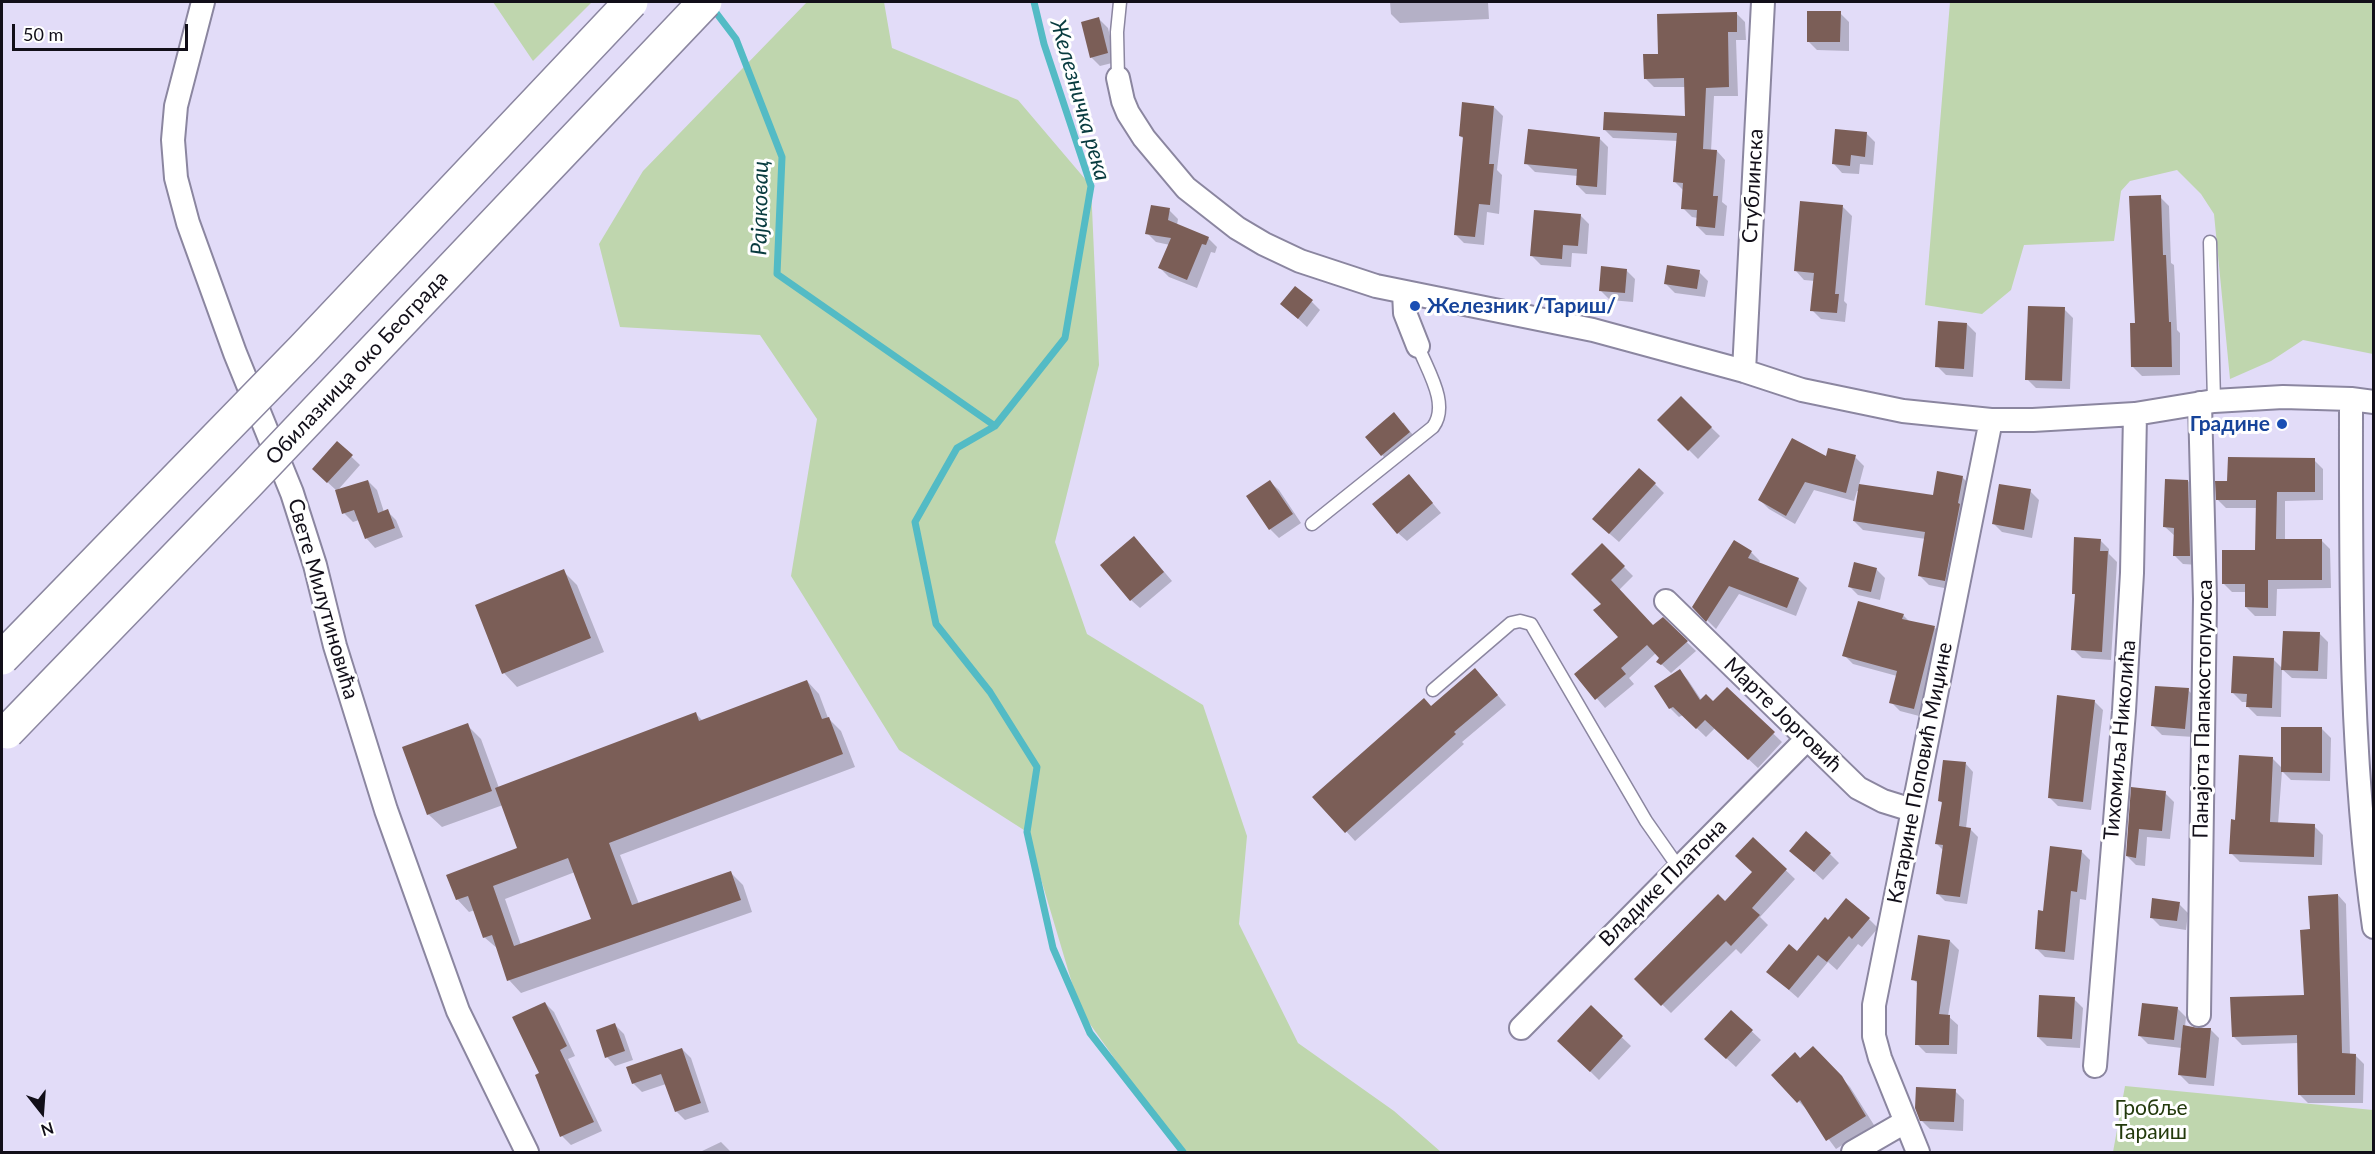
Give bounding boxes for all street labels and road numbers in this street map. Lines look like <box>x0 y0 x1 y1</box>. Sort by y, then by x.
street label: Стублинска <box>1737 128 1769 244</box>
street label: Обилазница око Београда <box>261 266 453 470</box>
street label: Свете Милутиновића <box>282 496 364 702</box>
street label: Панајота Папакостопулоса <box>2188 579 2218 839</box>
street label: Тихомиља Николића <box>2099 639 2141 841</box>
street label: Катарине Поповић Миџине <box>1882 640 1958 906</box>
street label: Марте Јорговић <box>1719 652 1847 778</box>
street label: Владике Платона <box>1594 814 1732 952</box>

